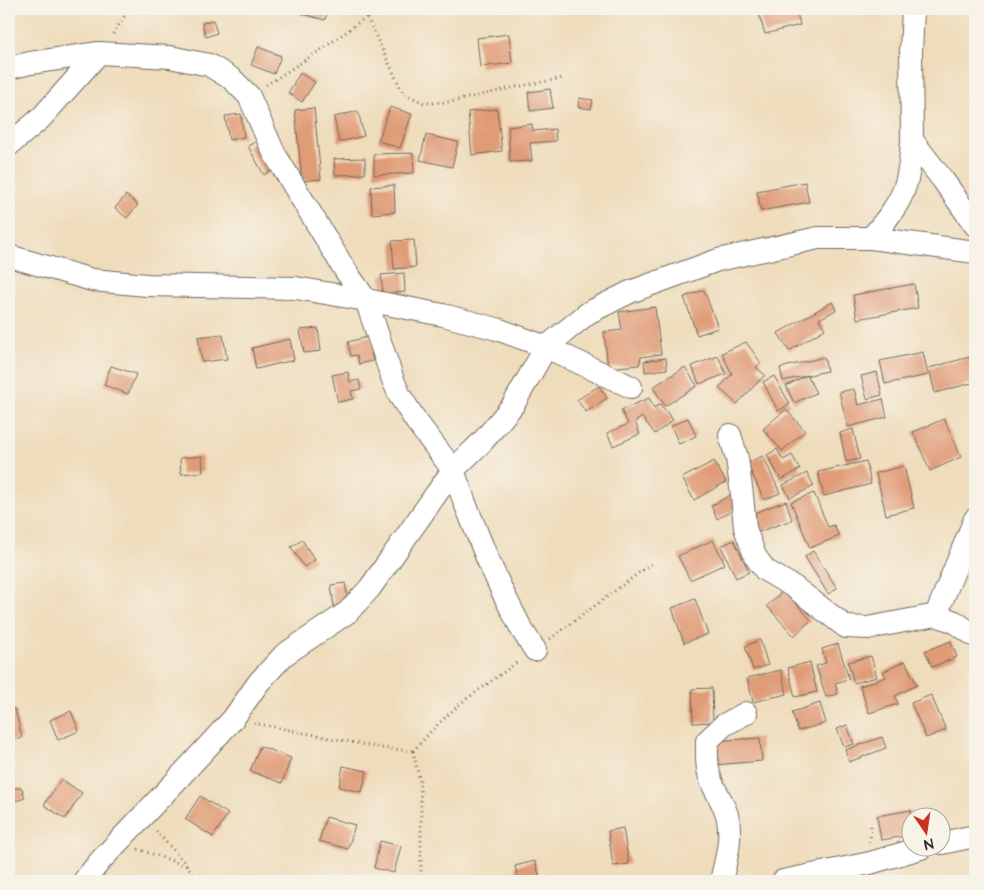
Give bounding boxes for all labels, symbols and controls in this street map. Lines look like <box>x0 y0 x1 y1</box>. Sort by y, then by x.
north arrow <box>902 808 952 858</box>
text: N <box>922 833 935 854</box>

